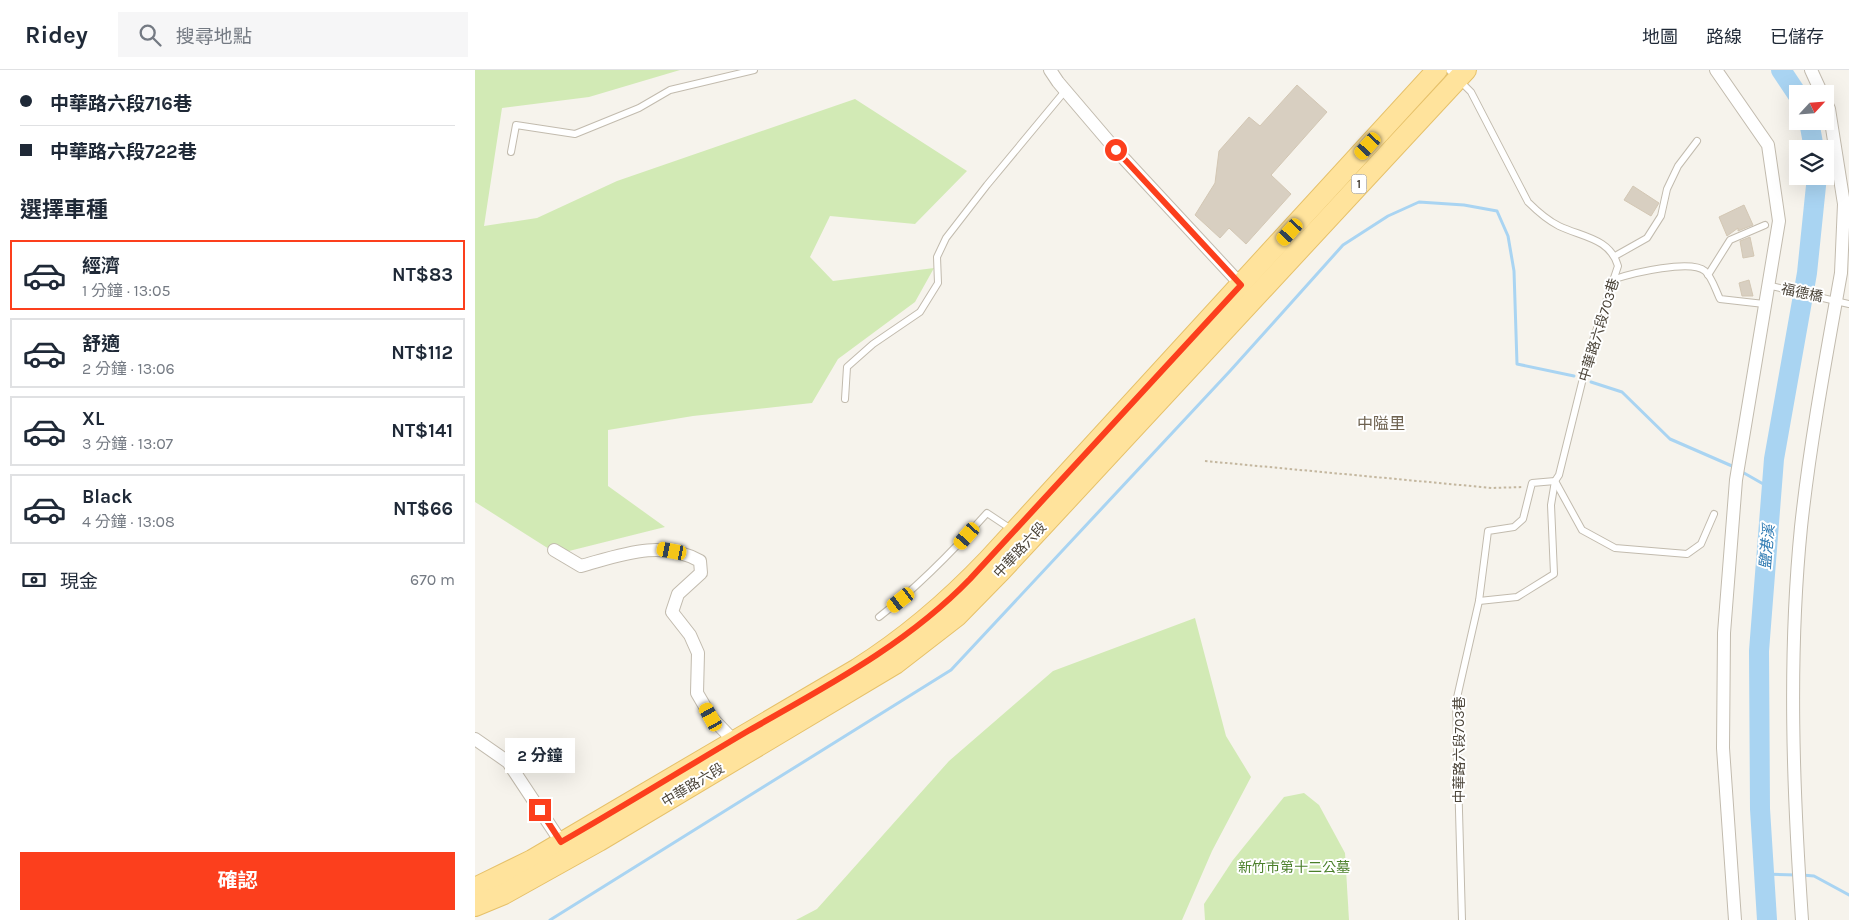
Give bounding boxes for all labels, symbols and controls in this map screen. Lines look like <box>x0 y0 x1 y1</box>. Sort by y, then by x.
search box <box>118 12 468 57</box>
text: Ridey <box>25 21 88 49</box>
icon: search <box>136 21 164 49</box>
text: 搜尋地點 <box>176 26 252 48</box>
text: 地圖 <box>1642 26 1678 48</box>
text: 路線 <box>1706 26 1742 48</box>
text: 已儲存 <box>1770 26 1824 48</box>
north arrow <box>1789 85 1834 130</box>
map controls <box>1789 85 1834 185</box>
text: 中華路六段716巷 <box>50 93 192 115</box>
car <box>1352 130 1383 162</box>
route start <box>1105 139 1127 161</box>
button: layers <box>1789 140 1834 185</box>
text: 中華路六段722巷 <box>50 141 196 163</box>
road number: 1 <box>1351 175 1367 194</box>
text: 選擇車種 <box>20 197 108 223</box>
car <box>1274 216 1305 248</box>
icon: car <box>22 253 67 298</box>
text: 經濟 <box>82 255 120 277</box>
text: NT$83 <box>392 264 453 286</box>
street label: 中華路六段703巷 <box>1575 276 1623 384</box>
street label: 福德橋 <box>1780 280 1824 306</box>
text: 1 分鐘 · 13:05 <box>82 281 171 300</box>
icon: car <box>22 331 67 376</box>
text: 舒適 <box>82 333 120 355</box>
text: NT$112 <box>391 342 453 364</box>
text: 2 分鐘 · 13:06 <box>82 359 175 378</box>
text: XL <box>82 408 104 430</box>
icon: car <box>22 409 67 454</box>
district label: 中隘里 <box>1357 414 1405 433</box>
text: NT$141 <box>391 420 453 442</box>
text: 3 分鐘 · 13:07 <box>82 434 173 453</box>
text: Black <box>82 486 133 508</box>
icon: car <box>22 487 67 532</box>
text: NT$66 <box>393 498 453 520</box>
text: 4 分鐘 · 13:08 <box>82 512 175 531</box>
street label: 中華路六段 <box>990 519 1050 581</box>
car <box>951 520 982 552</box>
water label: 鹽港溪 <box>1756 522 1778 570</box>
car <box>655 541 688 561</box>
icon: cash <box>20 566 48 594</box>
text: 670 m <box>410 570 455 589</box>
text: 現金 <box>60 571 98 593</box>
car <box>884 585 917 615</box>
street label: 中華路六段703巷 <box>1451 696 1468 804</box>
car <box>697 700 724 734</box>
callout: 2 分鐘 <box>505 738 575 772</box>
text: 2 分鐘 <box>517 746 563 765</box>
street label: 中華路六段 <box>659 760 727 810</box>
route end <box>529 799 551 821</box>
button: 確認 <box>20 852 455 910</box>
park label: 新竹市第十二公墓 <box>1238 859 1350 876</box>

